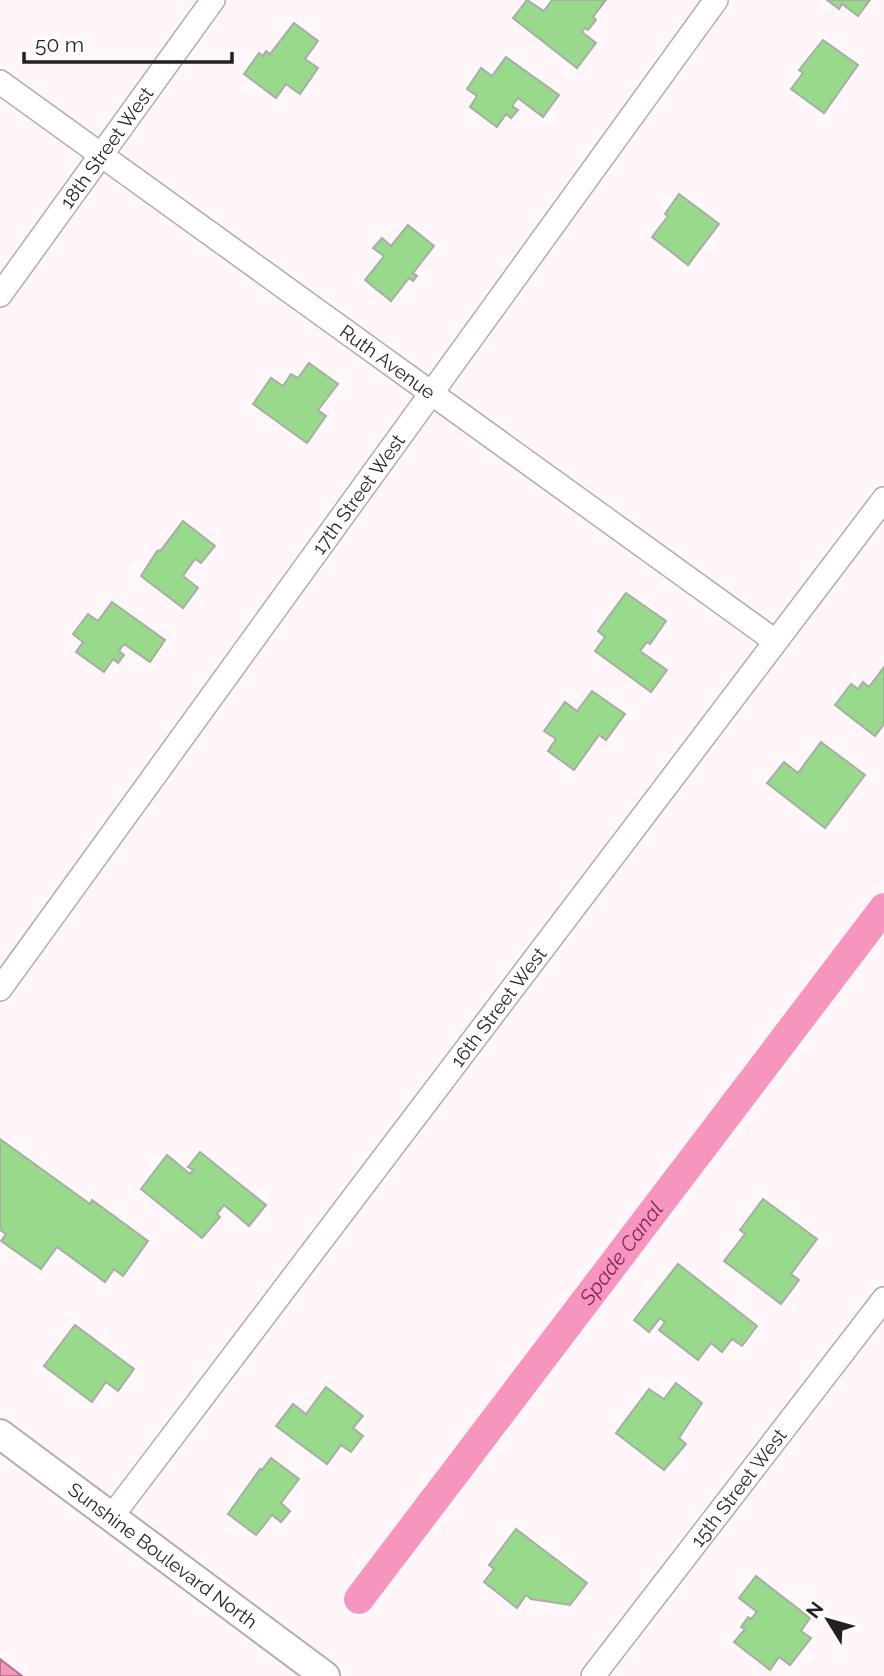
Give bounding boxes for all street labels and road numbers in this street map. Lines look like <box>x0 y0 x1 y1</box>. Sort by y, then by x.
street label: 18th Street West <box>55 82 158 212</box>
street label: Ruth Avenue <box>336 320 440 403</box>
street label: 17th Street West <box>308 429 409 558</box>
street label: 16th Street West <box>446 942 551 1071</box>
street label: 15th Street West <box>686 1424 791 1551</box>
street label: Sunshine Boulevard North <box>64 1478 262 1633</box>

